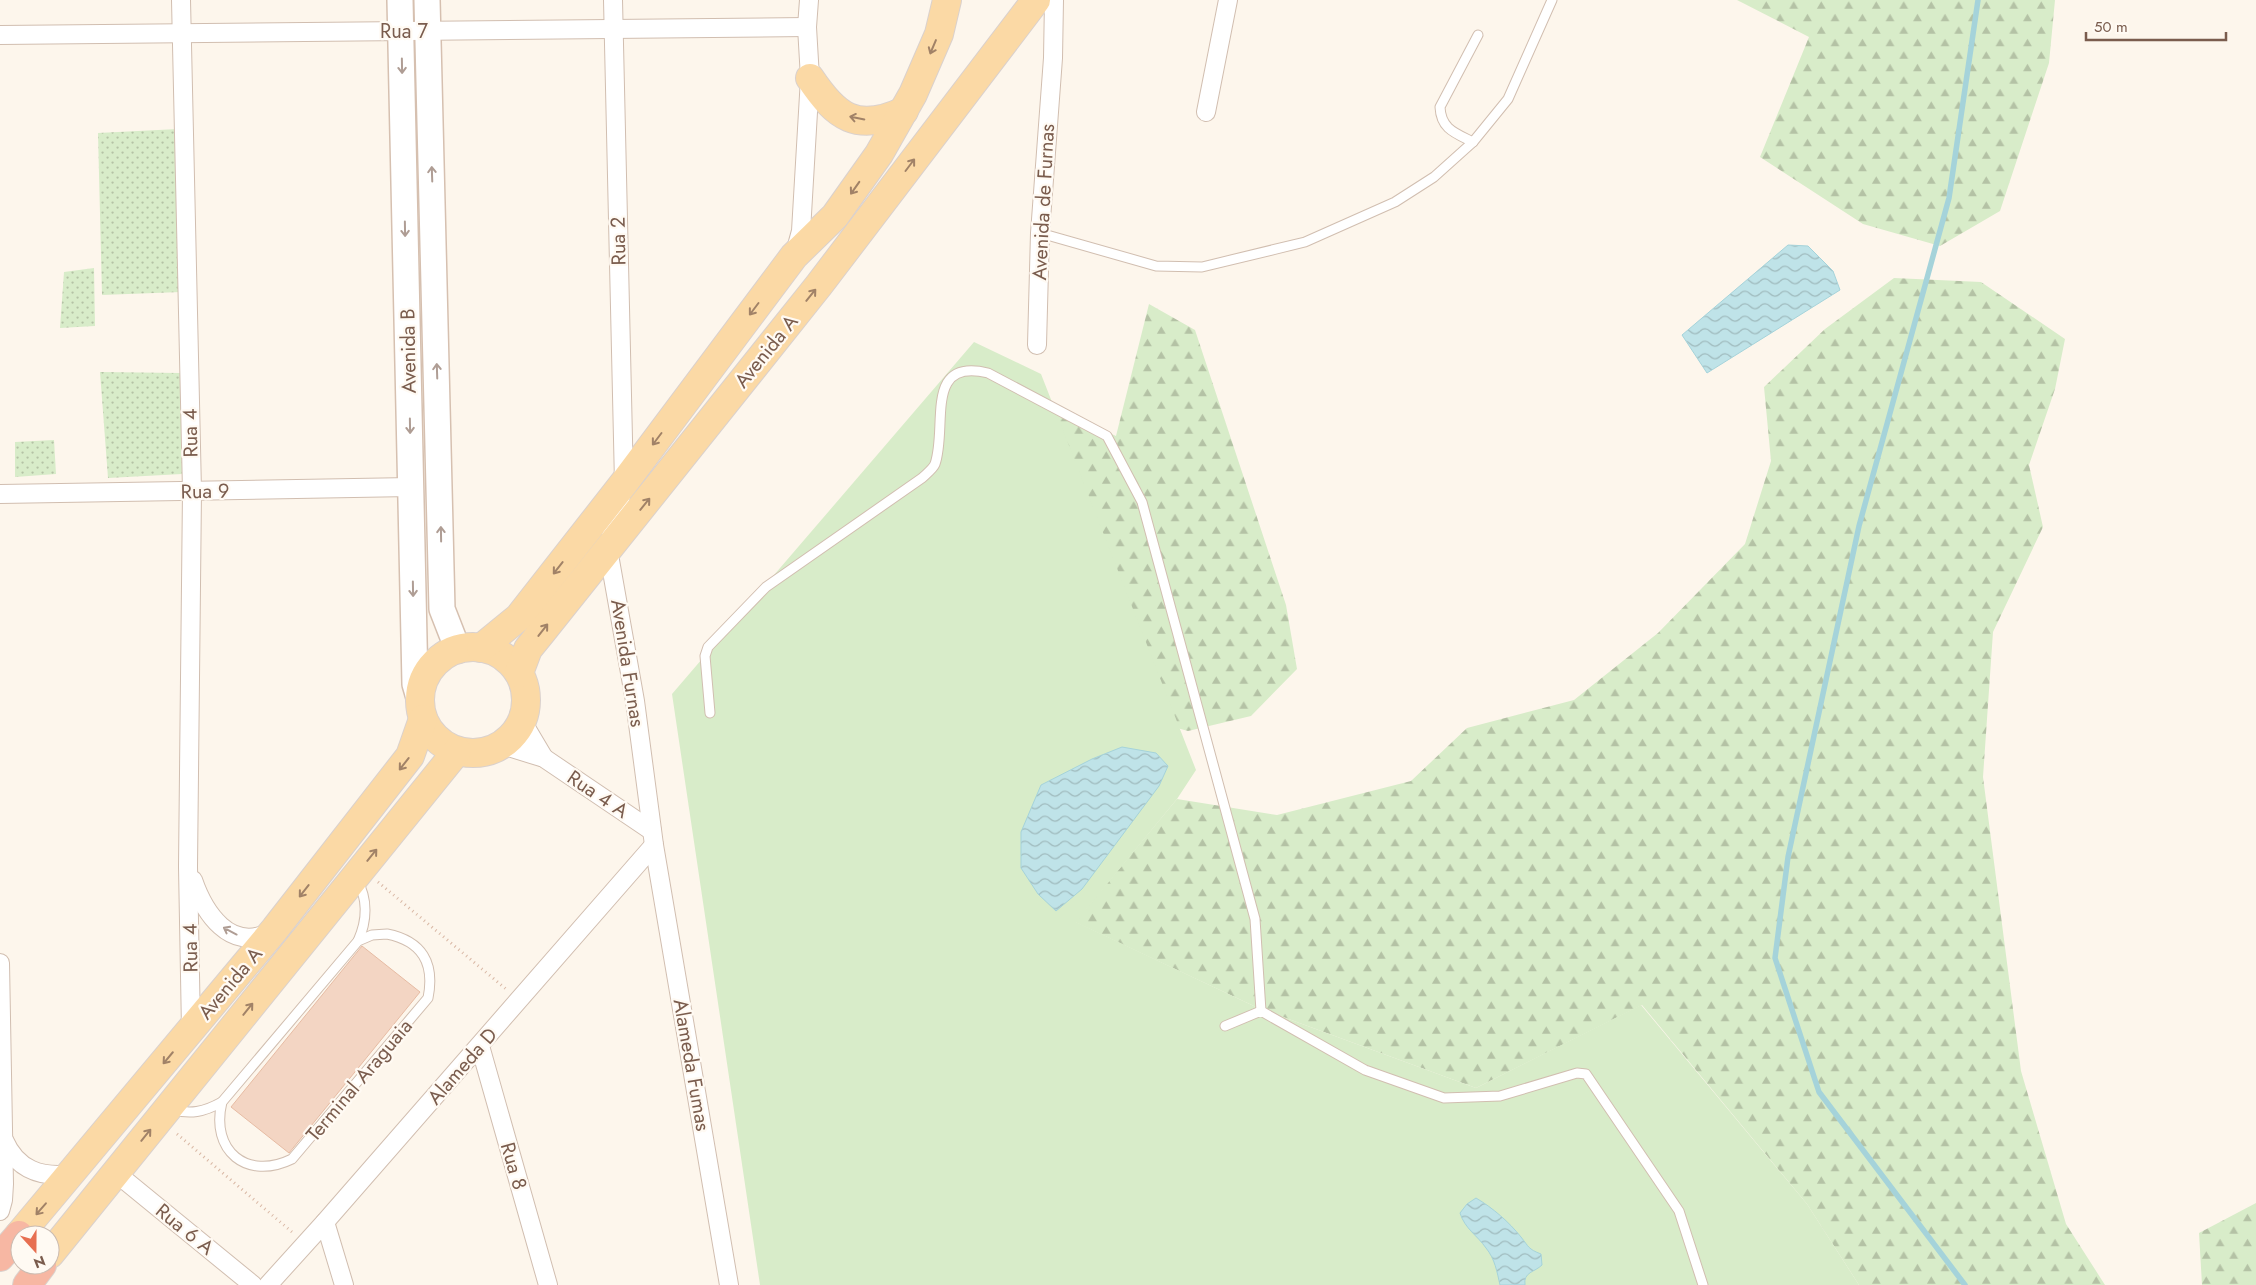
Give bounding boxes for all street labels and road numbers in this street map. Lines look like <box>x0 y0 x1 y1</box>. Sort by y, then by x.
street label: Rua 7 <box>380 17 428 46</box>
street label: Avenida de Furnas <box>1025 123 1062 281</box>
street label: Rua 2 <box>604 216 633 266</box>
street label: Avenida B <box>393 308 424 394</box>
street label: Avenida A <box>728 308 806 394</box>
street label: Rua 4 <box>176 408 205 458</box>
street label: Rua 9 <box>180 477 230 506</box>
street label: Avenida Furnas <box>603 597 652 729</box>
street label: Rua 4 A <box>561 763 635 826</box>
street label: Rua 4 <box>176 923 205 973</box>
street label: Avenida A <box>191 940 270 1026</box>
street label: Alameda Fumas <box>666 997 717 1133</box>
street label: Terminal Araguaia <box>299 1013 419 1148</box>
street label: Alameda D <box>421 1021 504 1111</box>
street label: Rua 8 <box>493 1139 534 1193</box>
street label: Rua 6 A <box>149 1197 221 1263</box>

